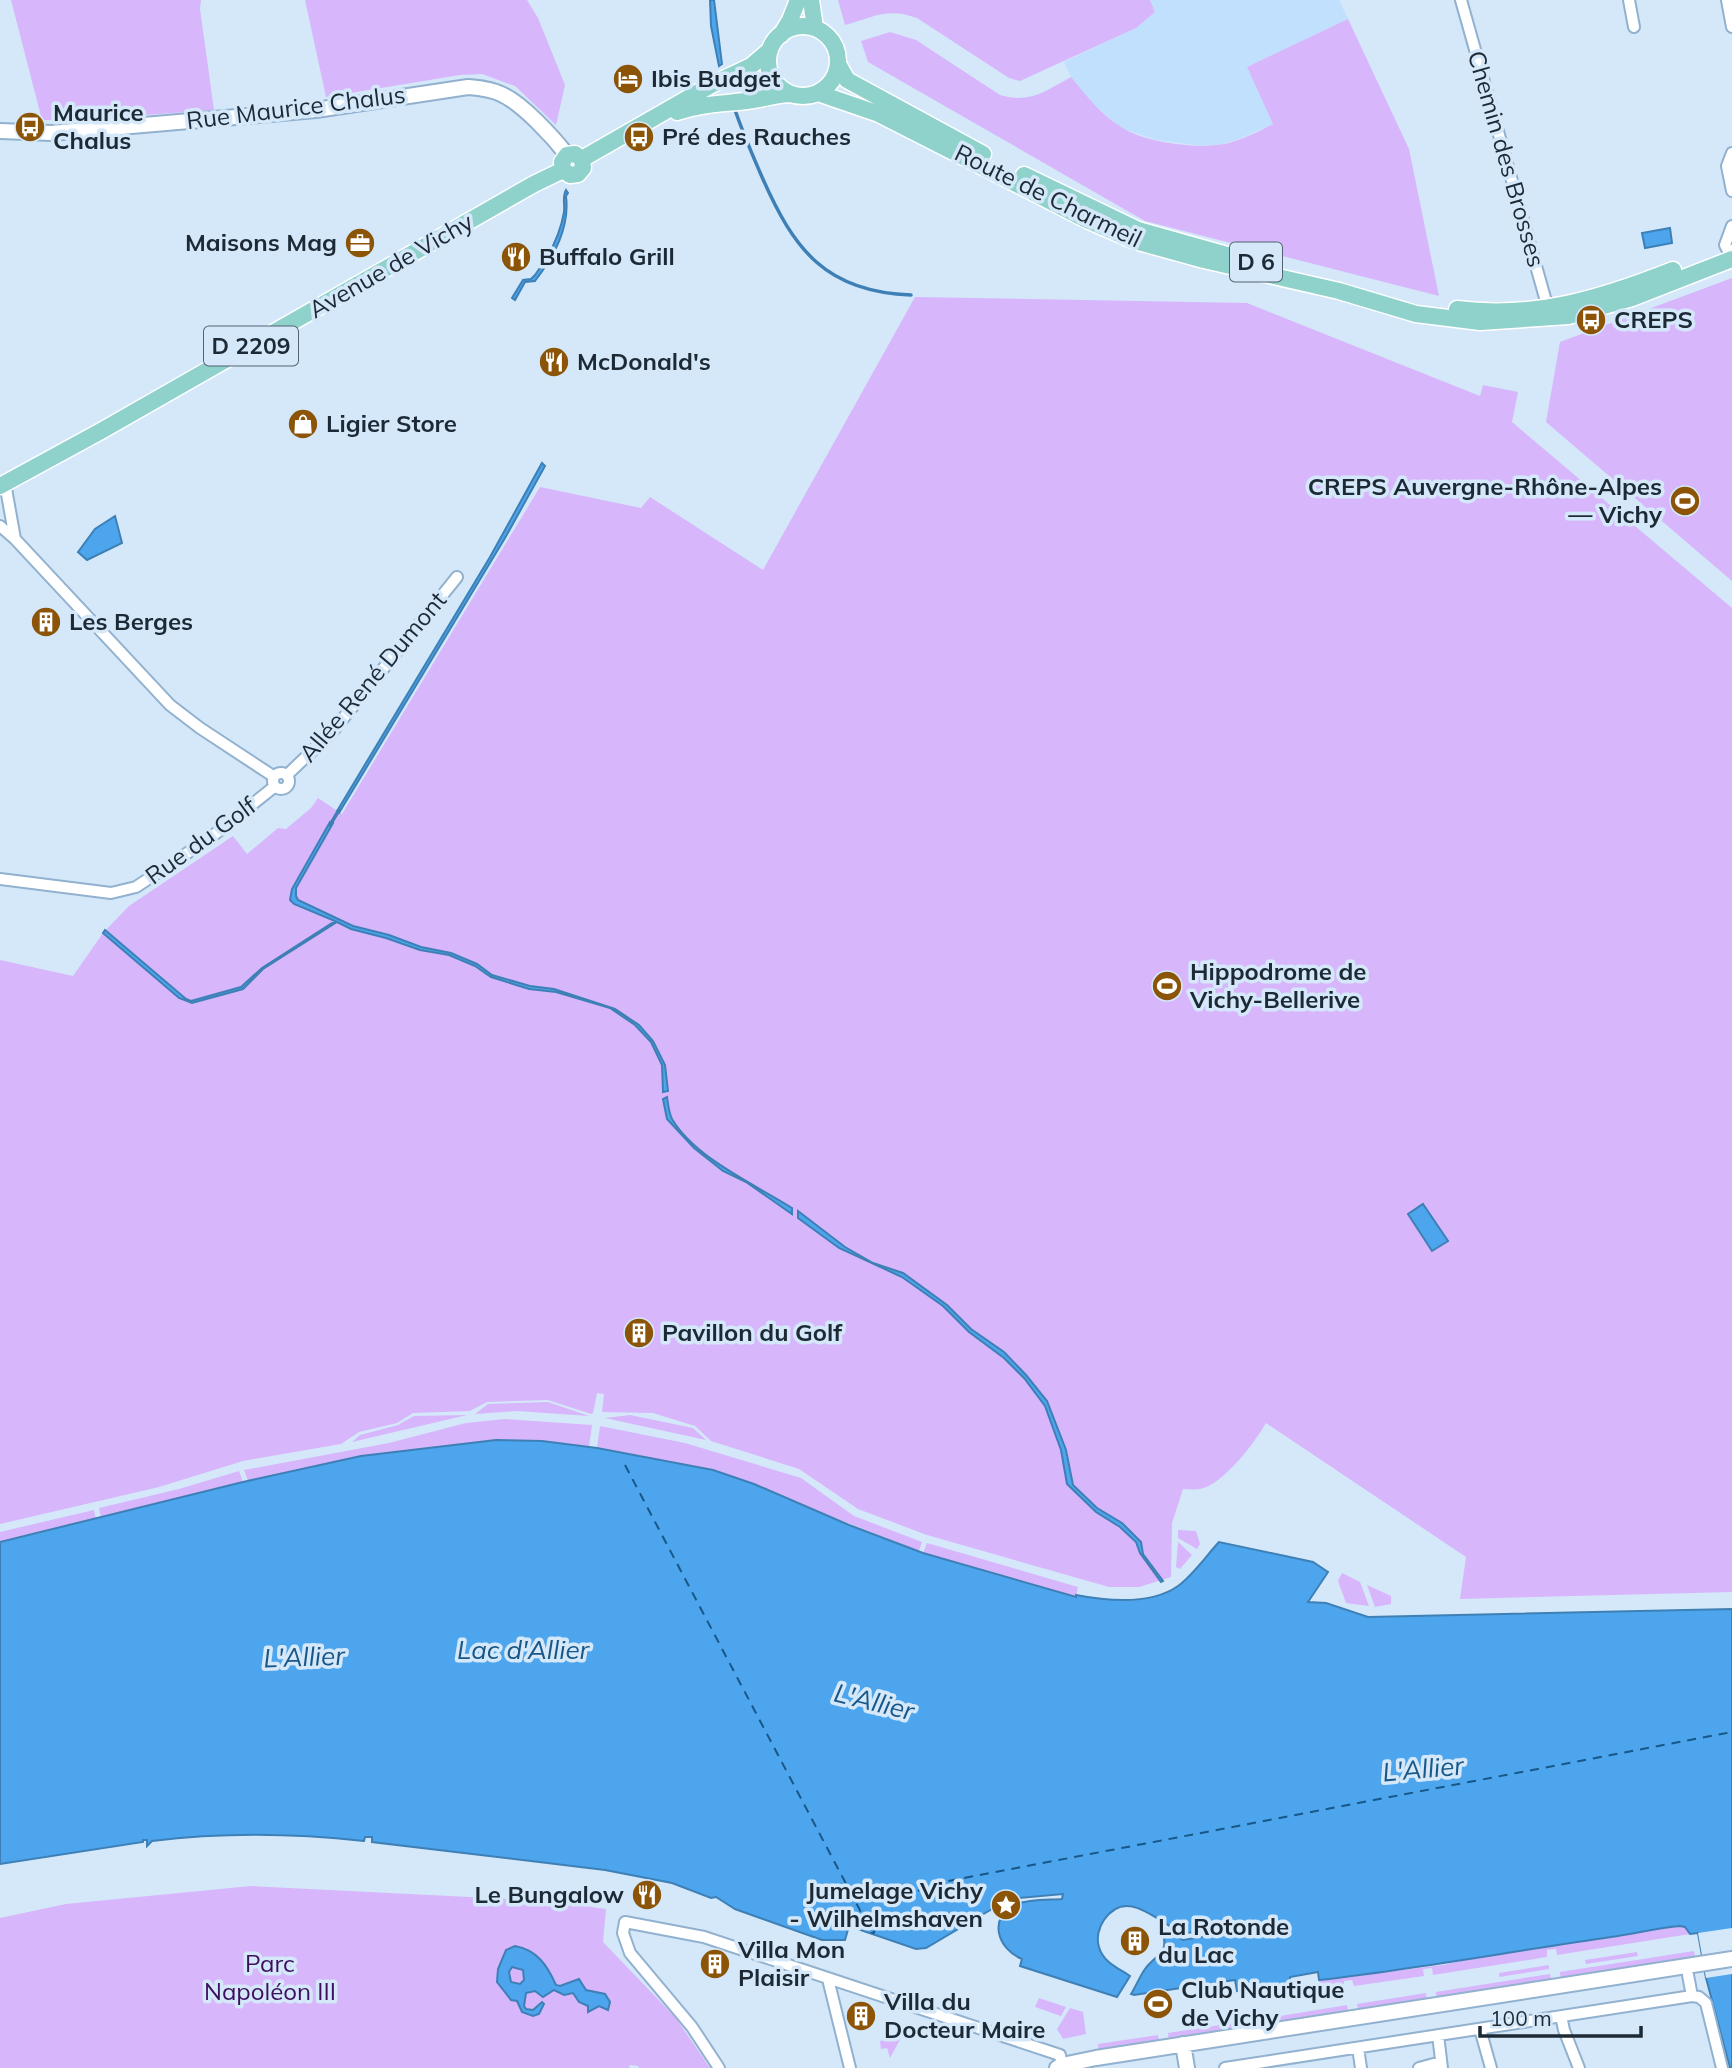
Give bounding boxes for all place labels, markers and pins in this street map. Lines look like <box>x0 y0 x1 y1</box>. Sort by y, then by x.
hotel icon: Ibis Budget <box>611 62 645 96</box>
place label: Ibis Budget <box>651 63 780 93</box>
place label: Maurice Chalus <box>53 97 144 155</box>
bus stop icon: Maurice Chalus <box>13 110 47 144</box>
bus stop icon: Pré des Rauches <box>622 120 656 154</box>
place label: Pré des Rauches <box>662 121 851 151</box>
office icon: Maisons Mag <box>343 226 377 260</box>
place label: Maisons Mag <box>185 227 337 257</box>
restaurant icon: Buffalo Grill <box>499 240 533 274</box>
place label: Buffalo Grill <box>539 241 675 271</box>
bus stop icon: CREPS <box>1574 303 1608 337</box>
place label: CREPS <box>1614 304 1693 334</box>
restaurant icon: McDonald's <box>537 345 571 379</box>
place label: McDonald's <box>577 346 711 376</box>
shop icon: Ligier Store <box>286 407 320 441</box>
place label: Ligier Store <box>326 408 457 438</box>
place label: CREPS Auvergne-Rhône-Alpes — Vichy <box>1308 471 1663 529</box>
sports icon: CREPS Auvergne-Rhône-Alpes — Vichy <box>1668 484 1702 518</box>
building icon: Les Berges <box>29 605 63 639</box>
place label: Les Berges <box>69 606 193 636</box>
place label: Hippodrome de Vichy-Bellerive <box>1189 956 1366 1014</box>
sports icon: Hippodrome de Vichy-Bellerive <box>1150 969 1184 1003</box>
building icon: Pavillon du Golf <box>622 1316 656 1350</box>
place label: Pavillon du Golf <box>662 1317 843 1347</box>
place label: Jumelage Vichy - Wilhelmshaven <box>789 1875 984 1933</box>
restaurant icon: Le Bungalow <box>630 1878 664 1912</box>
place label: Le Bungalow <box>474 1879 624 1909</box>
place icon: Jumelage Vichy - Wilhelmshaven <box>989 1888 1023 1922</box>
place label: La Rotonde du Lac <box>1158 1911 1289 1969</box>
building icon: La Rotonde du Lac <box>1118 1924 1152 1958</box>
place label: Villa Mon Plaisir <box>737 1934 845 1992</box>
building icon: Villa Mon Plaisir <box>698 1947 732 1981</box>
place label: Club Nautique de Vichy <box>1181 1974 1344 2032</box>
place label: Villa du Docteur Maire <box>883 1986 1046 2044</box>
sports icon: Club Nautique de Vichy <box>1141 1987 1175 2021</box>
building icon: Villa du Docteur Maire <box>844 1999 878 2033</box>

